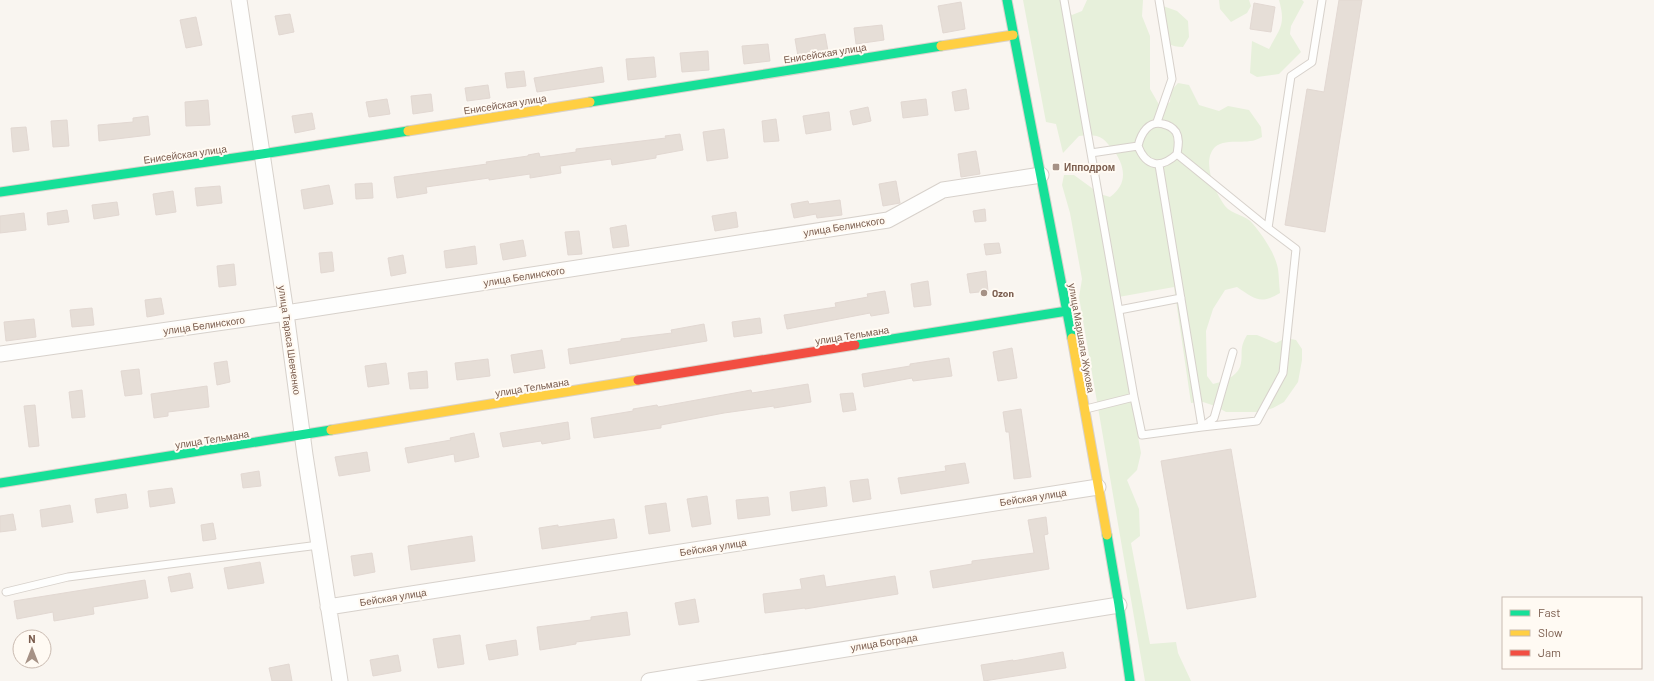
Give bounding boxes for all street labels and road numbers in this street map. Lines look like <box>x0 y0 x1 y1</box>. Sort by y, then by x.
street label: Енисейская улица <box>783 40 868 65</box>
street label: Енисейская улица <box>463 91 548 116</box>
street label: Енисейская улица <box>143 142 228 166</box>
street label: улица Белинского <box>802 214 886 238</box>
street label: улица Белинского <box>482 264 566 288</box>
street label: улица Маршала Жукова <box>1066 282 1098 394</box>
street label: улица Тараса Шевченко <box>276 285 304 396</box>
street label: улица Белинского <box>162 313 246 337</box>
street label: улица Тельмана <box>814 323 890 347</box>
street label: улица Тельмана <box>494 375 570 399</box>
street label: улица Тельмана <box>174 427 250 451</box>
street label: Бейская улица <box>999 486 1068 508</box>
street label: Бейская улица <box>679 536 748 558</box>
street label: Бейская улица <box>359 586 428 608</box>
street label: улица Бограда <box>850 631 919 653</box>

